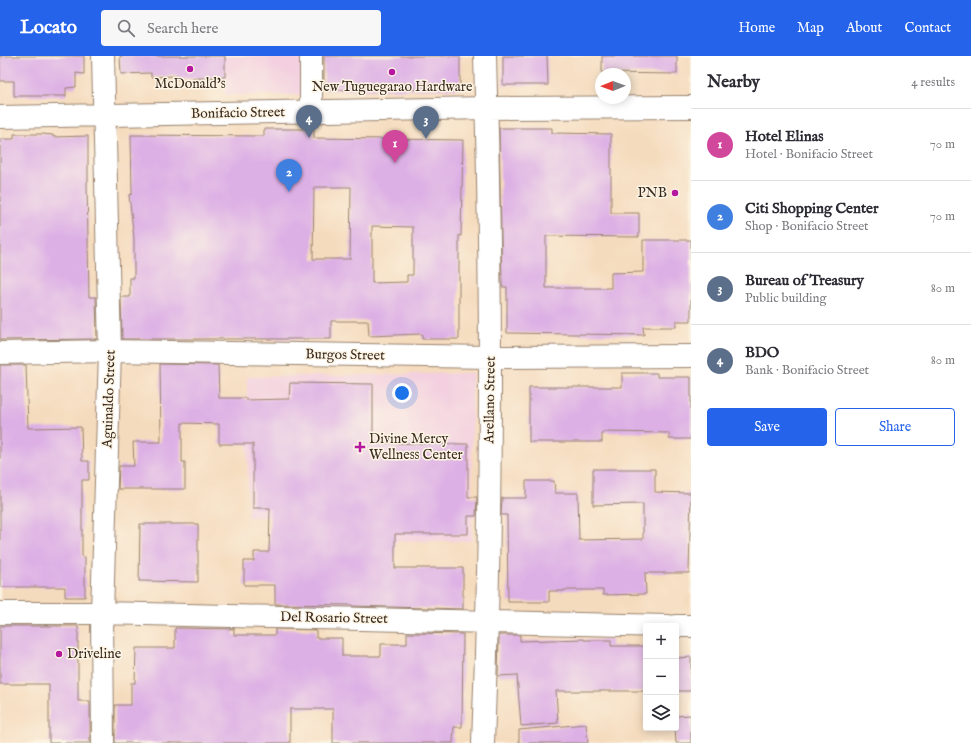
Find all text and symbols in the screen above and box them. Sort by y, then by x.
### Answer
search box [101,10,381,46]
text: Locato [20,16,77,40]
icon: search [115,17,137,39]
text: Search here [147,19,219,38]
text: Home [739,19,775,37]
text: Map [797,19,824,37]
text: About [846,19,882,37]
text: Contact [904,19,951,37]
marker: McDonald's [185,64,195,74]
marker: New Tuguegarao Hardware [387,67,397,77]
north arrow [595,68,631,104]
text: Nearby [707,72,760,93]
text: 4 results [911,74,955,91]
place label: McDonald's [154,75,226,93]
place label: New Tuguegarao Hardware [312,78,473,96]
street label: Bonifacio Street [191,103,285,123]
pin: 4 [296,105,322,138]
pin: 3 [413,106,439,139]
text: Hotel Elinas [745,127,823,146]
pin: 1 [382,130,408,163]
text: 1 [718,136,722,153]
text: 70 m [930,136,955,153]
text: Hotel · Bonifacio Street [745,146,873,163]
pin: 2 [276,159,302,192]
place label: PNB [638,184,667,202]
marker: PNB [670,188,680,198]
text: Citi Shopping Center [745,199,878,218]
text: 2 [717,208,723,225]
text: 70 m [930,208,955,225]
text: Shop · Bonifacio Street [745,218,869,235]
text: Bureau of Treasury [745,271,864,290]
text: 3 [718,280,722,297]
text: 80 m [931,280,955,297]
text: Public building [745,290,827,307]
text: BDO [745,343,779,362]
street label: Burgos Street [305,345,385,365]
street label: Aguinaldo Street [98,349,120,449]
text: 4 [717,352,723,369]
text: 80 m [931,352,955,369]
street label: Arellano Street [480,356,500,445]
text: Bank · Bonifacio Street [745,362,869,379]
your location [392,383,412,403]
button: Save [707,408,827,446]
button: Share [835,408,955,446]
place label: Divine Mercy Wellness Center [369,430,463,464]
marker: Divine Mercy Wellness Center [354,441,366,453]
street label: Del Rosario Street [280,608,388,628]
map controls [643,623,679,731]
button: + [643,623,679,659]
place label: Driveline [67,645,122,663]
marker: Driveline [54,649,64,659]
button: − [643,659,679,695]
button: layers [643,695,679,731]

